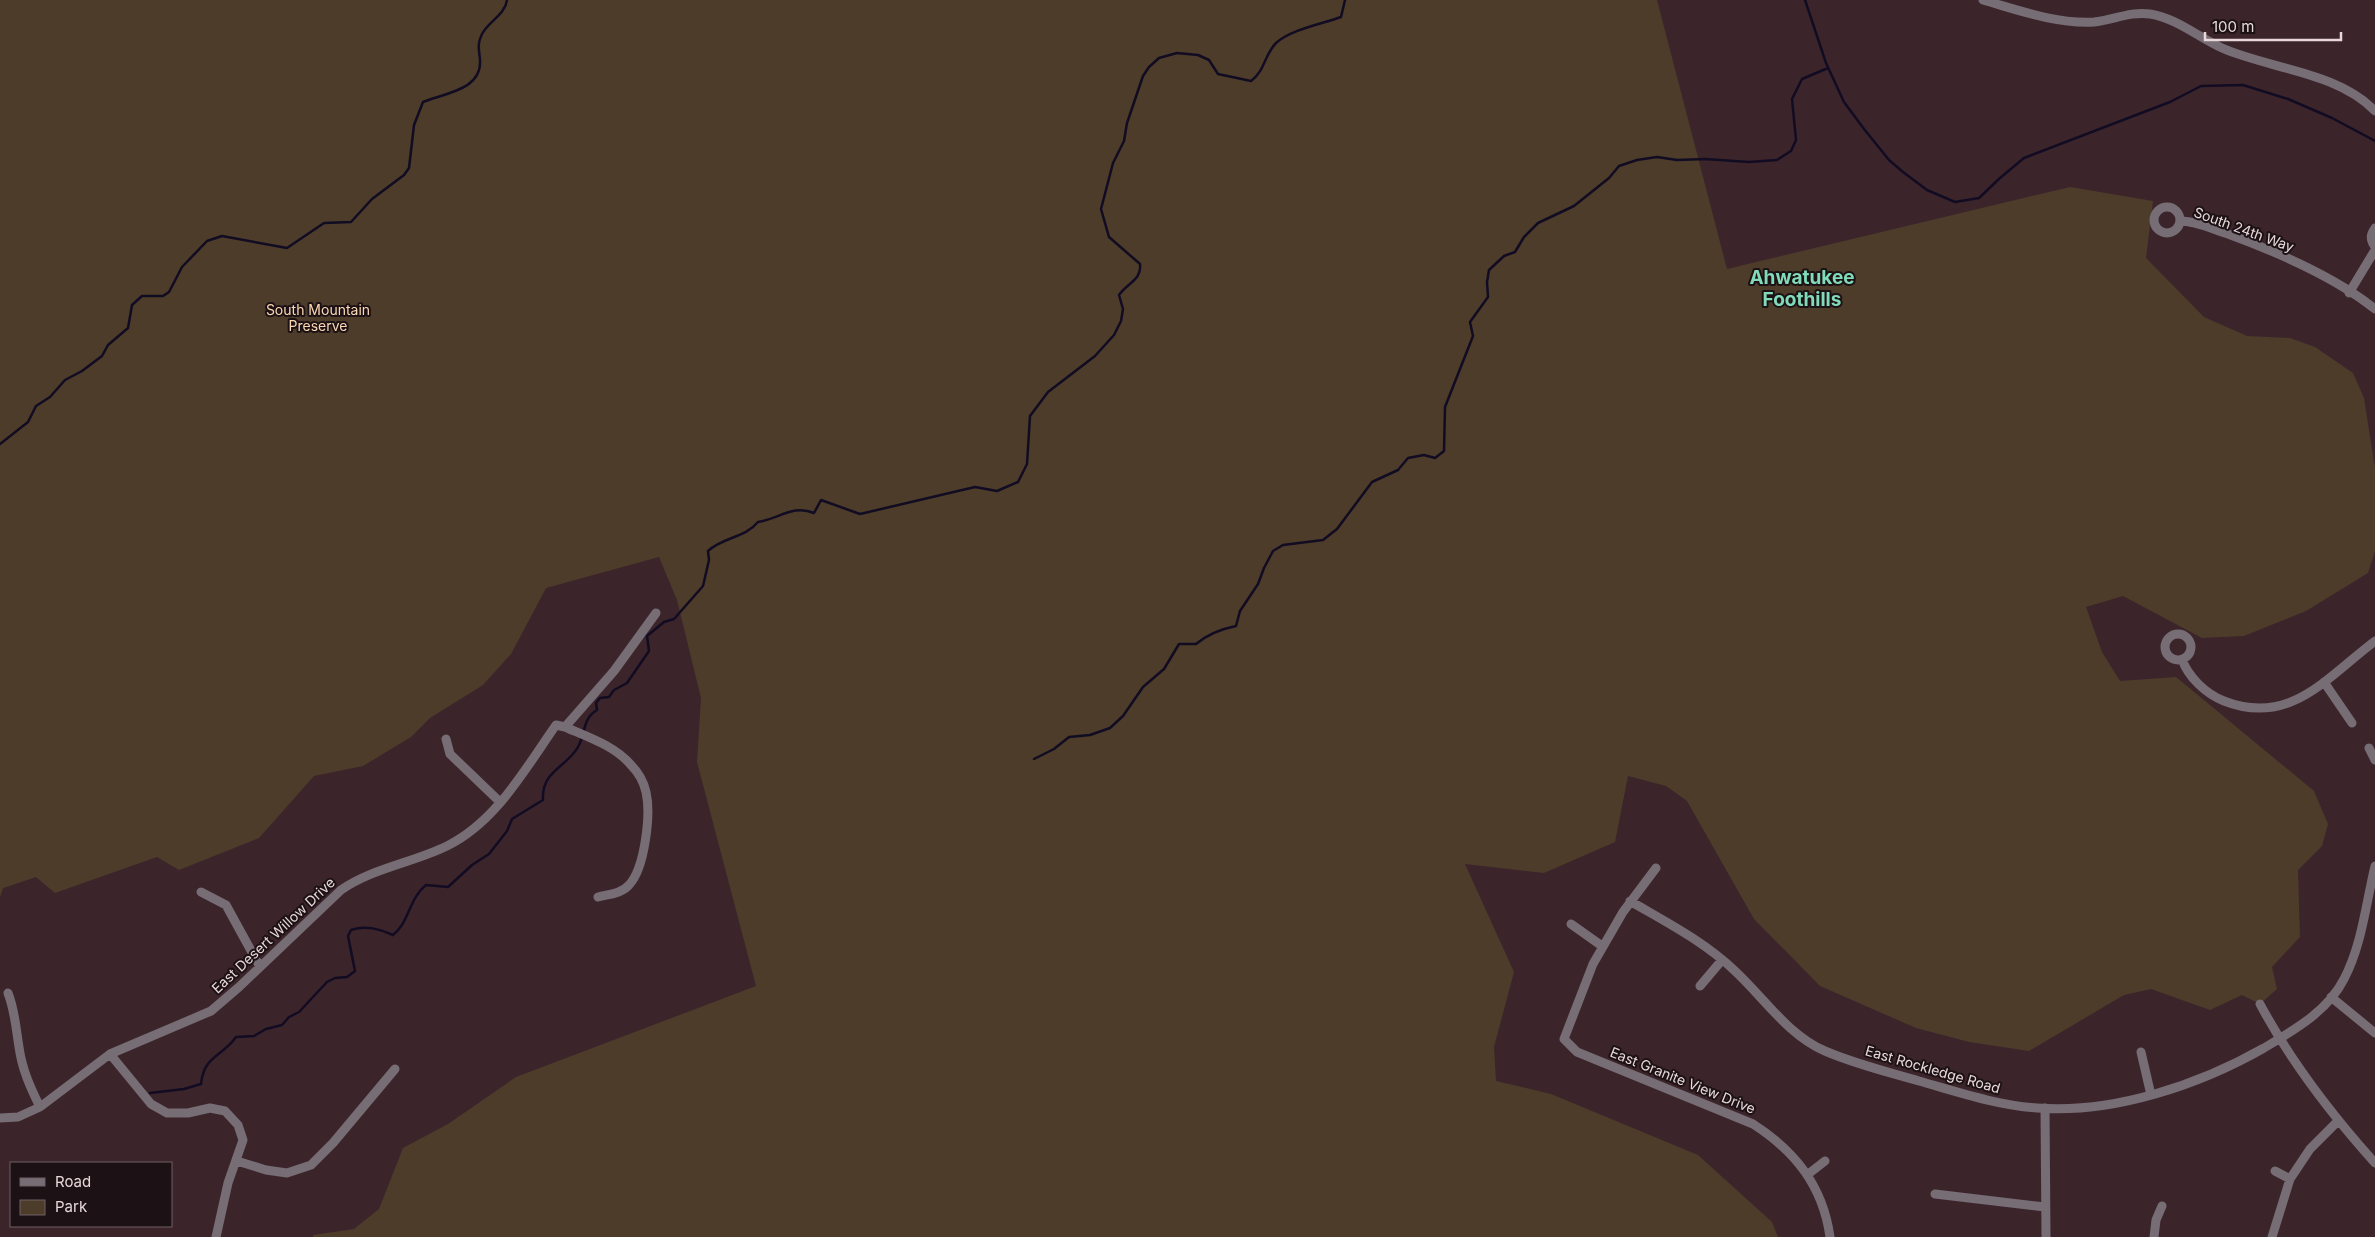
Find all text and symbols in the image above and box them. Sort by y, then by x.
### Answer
scale bar [2205,10,2341,42]
text: 100 m [2212,17,2254,36]
street label: South 24th Way [2192,203,2296,255]
district label: Ahwatukee Foothills [1749,266,1855,311]
park label: South Mountain Preserve [266,301,370,334]
street label: East Desert Willow Drive [208,873,338,997]
street label: East Rockledge Road [1864,1042,2002,1096]
street label: East Granite View Drive [1608,1043,1758,1117]
legend [10,1162,172,1227]
text: Road [55,1172,91,1191]
text: Park [55,1197,88,1216]

